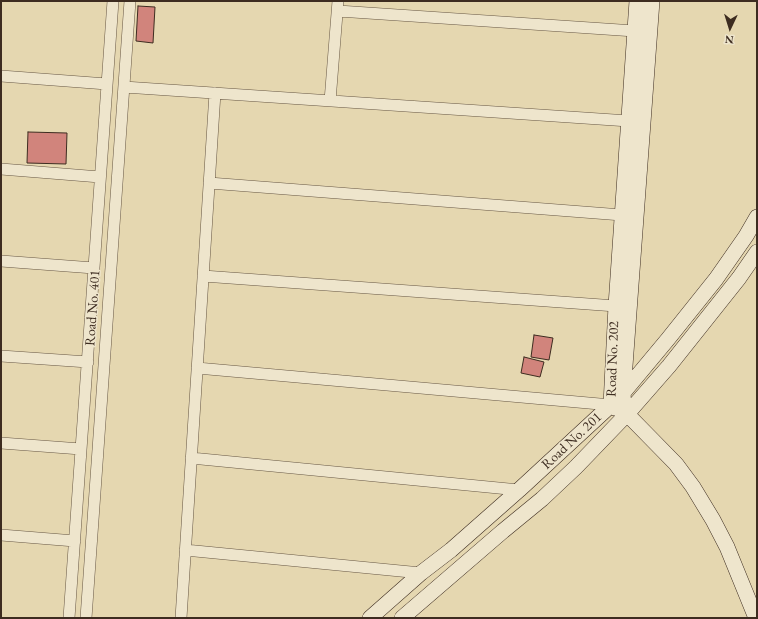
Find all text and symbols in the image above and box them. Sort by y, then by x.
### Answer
north arrow [710,8,750,48]
text: N [724,33,734,47]
street label: Road No. 401 [82,270,104,346]
street label: Road No. 202 [603,321,623,397]
street label: Road No. 201 [538,409,606,473]

